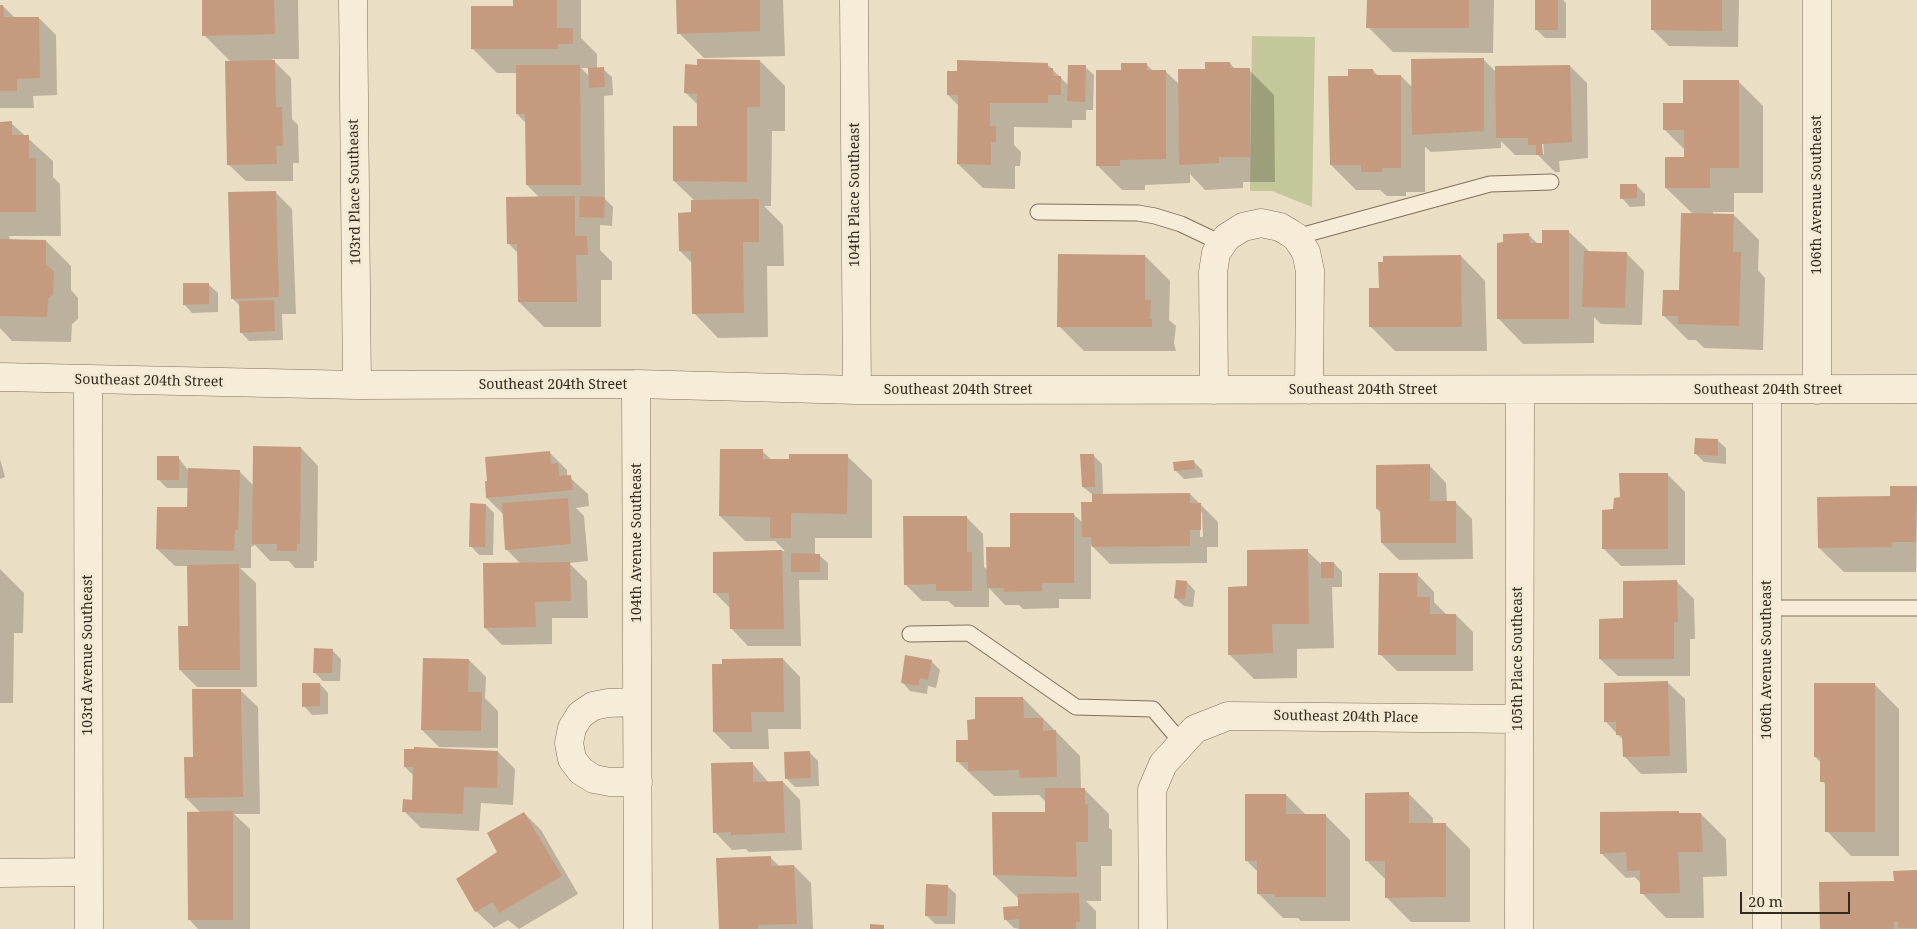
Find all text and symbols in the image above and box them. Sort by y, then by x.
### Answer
street label: 106th Avenue Southeast [1809,115,1825,275]
street label: 103rd Place Southeast [345,119,365,265]
street label: 104th Place Southeast [847,123,863,267]
street label: Southeast 204th Street [75,371,223,391]
street label: Southeast 204th Street [479,377,627,393]
street label: Southeast 204th Street [884,382,1032,398]
street label: Southeast 204th Street [1289,382,1437,398]
street label: Southeast 204th Street [1694,382,1842,398]
street label: 104th Avenue Southeast [629,463,645,623]
street label: 103rd Avenue Southeast [80,575,96,735]
street label: 106th Avenue Southeast [1759,580,1775,740]
street label: 105th Place Southeast [1510,587,1526,731]
street label: Southeast 204th Place [1274,707,1418,727]
scale bar [1742,882,1852,914]
text: 20 m [1748,891,1783,911]

